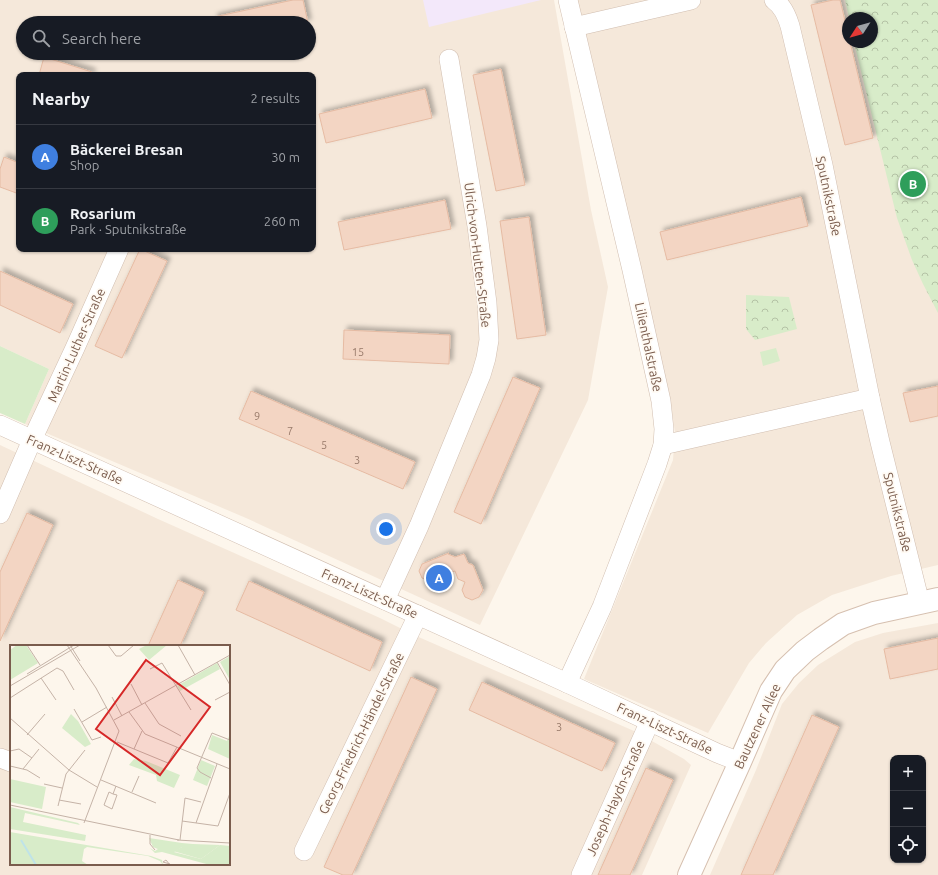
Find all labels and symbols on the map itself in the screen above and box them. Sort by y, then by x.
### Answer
north arrow [842,12,878,48]
street label: Sputnikstraße [814,155,844,237]
pin: B [900,169,926,199]
street label: Ulrich-von-Hutten-Straße [462,182,494,328]
street label: Martin-Luther-Straße [45,286,107,404]
street label: Lilienthalstraße [633,301,665,393]
house number: 15 [352,346,364,358]
house number: 9 [254,410,260,422]
house number: 7 [287,425,293,437]
street label: Franz-Liszt-Straße [25,431,125,487]
house number: 5 [321,439,327,451]
house number: 3 [354,454,360,466]
street label: Sputnikstraße [881,471,915,553]
your location [376,519,396,539]
pin: A [426,563,452,593]
street label: Franz-Liszt-Straße [320,565,420,621]
inset map [10,645,230,865]
street label: Georg-Friedrich-Händel-Straße [316,650,406,816]
street label: Bautzener Allee [731,681,783,771]
street label: Franz-Liszt-Straße [615,700,715,756]
house number: 3 [556,721,562,733]
street label: Joseph-Haydn-Straße [583,738,647,858]

